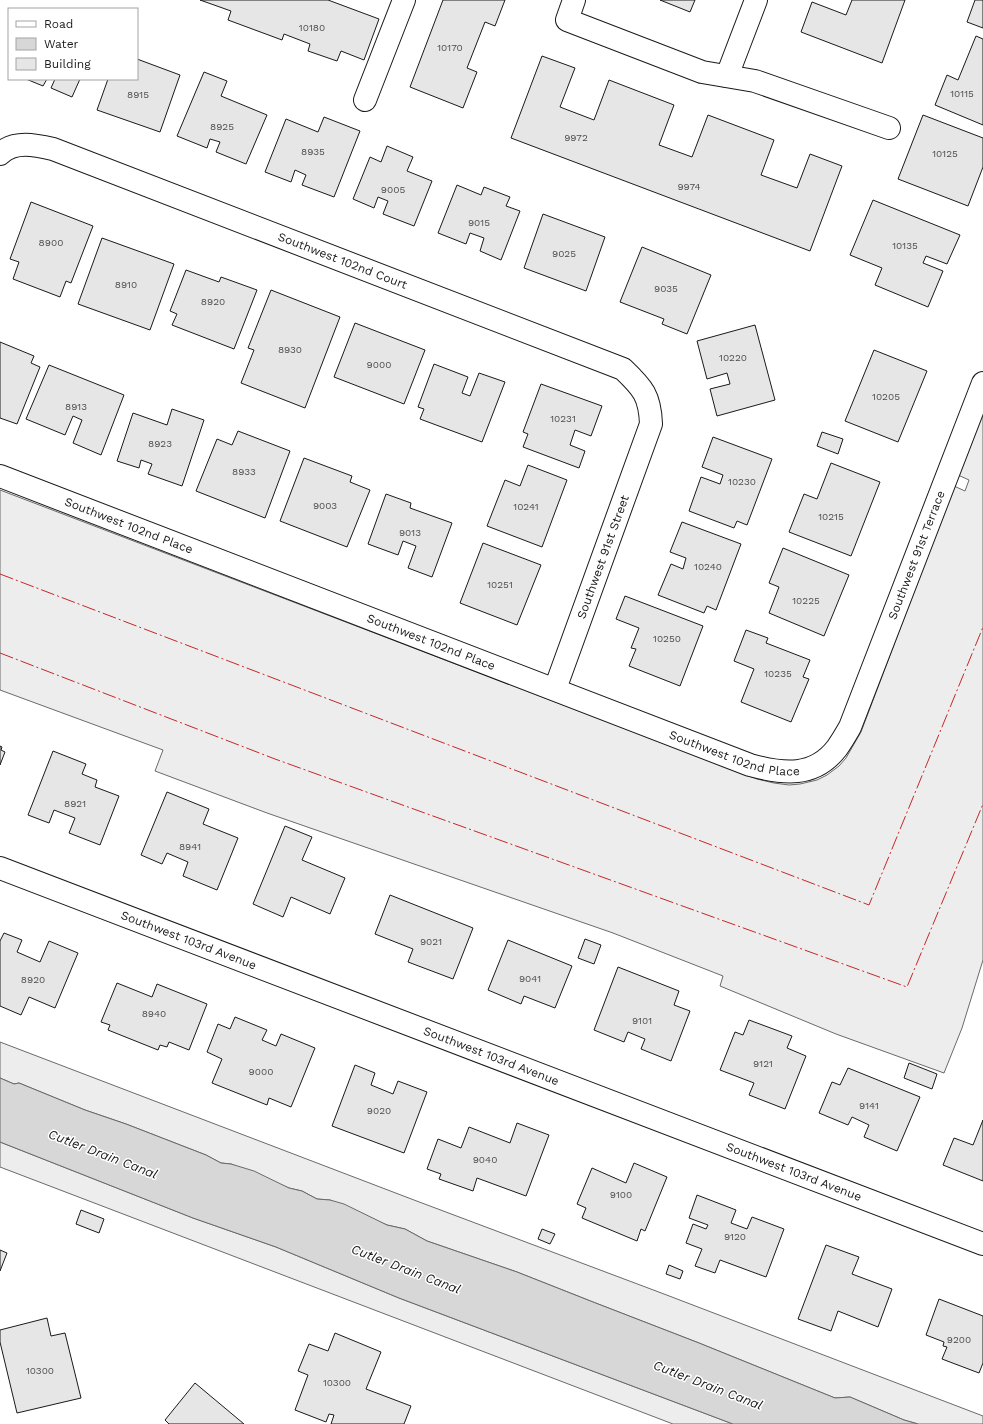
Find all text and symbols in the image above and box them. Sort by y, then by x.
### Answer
legend [8,8,138,80]
text: Road [44,17,73,31]
house number: 10180 [299,22,325,33]
text: Water [44,37,79,51]
house number: 10170 [437,42,463,53]
text: Building [44,57,91,71]
house number: 10115 [950,88,974,99]
house number: 8915 [127,89,149,100]
house number: 8925 [210,121,234,132]
house number: 9972 [564,132,588,143]
house number: 8935 [301,146,325,157]
house number: 10125 [932,148,958,159]
house number: 9974 [677,181,701,192]
house number: 9005 [381,184,405,195]
house number: 9015 [468,217,490,228]
street label: Southwest 102nd Court [276,229,409,292]
house number: 8900 [39,237,63,248]
house number: 10135 [892,240,918,251]
house number: 9025 [552,248,576,259]
house number: 8910 [115,279,137,290]
house number: 9035 [654,283,678,294]
house number: 8920 [201,296,225,307]
house number: 8930 [278,344,302,355]
house number: 10220 [719,352,747,363]
house number: 9000 [367,359,391,370]
house number: 10205 [872,391,900,402]
house number: 8913 [65,401,87,412]
house number: 10231 [550,413,576,424]
house number: 8923 [148,438,172,449]
house number: 8933 [232,466,256,477]
house number: 10230 [728,476,756,487]
street label: Southwest 91st Terrace [885,489,948,622]
street label: Southwest 91st Street [574,493,632,621]
street label: Southwest 102nd Place [63,495,195,557]
house number: 9003 [313,500,337,511]
house number: 10241 [513,501,539,512]
house number: 10215 [818,511,844,522]
house number: 9013 [399,527,421,538]
house number: 10240 [694,561,722,572]
house number: 10251 [487,579,513,590]
house number: 10225 [792,595,820,606]
street label: Southwest 102nd Place [365,611,497,673]
house number: 10250 [653,633,681,644]
house number: 10235 [764,668,792,679]
street label: Southwest 102nd Place [667,728,801,779]
house number: 8921 [64,798,86,809]
house number: 8941 [179,841,201,852]
street label: Southwest 103rd Avenue [119,908,258,972]
house number: 9021 [420,936,442,947]
house number: 9041 [519,973,541,984]
house number: 8920 [21,974,45,985]
house number: 8940 [142,1008,166,1019]
house number: 9101 [632,1015,652,1026]
street label: Southwest 103rd Avenue [422,1024,561,1088]
house number: 9121 [753,1058,773,1069]
house number: 9000 [249,1066,273,1077]
house number: 9141 [859,1100,879,1111]
house number: 9020 [367,1105,391,1116]
water label: Cutler Drain Canal [46,1126,160,1182]
street label: Southwest 103rd Avenue [724,1139,864,1204]
house number: 9040 [473,1154,497,1165]
house number: 9100 [610,1189,632,1200]
house number: 9120 [724,1231,746,1242]
water label: Cutler Drain Canal [349,1241,463,1297]
house number: 9200 [947,1334,971,1345]
water label: Cutler Drain Canal [651,1357,765,1413]
house number: 10300 [26,1365,54,1376]
house number: 10300 [323,1377,351,1388]

